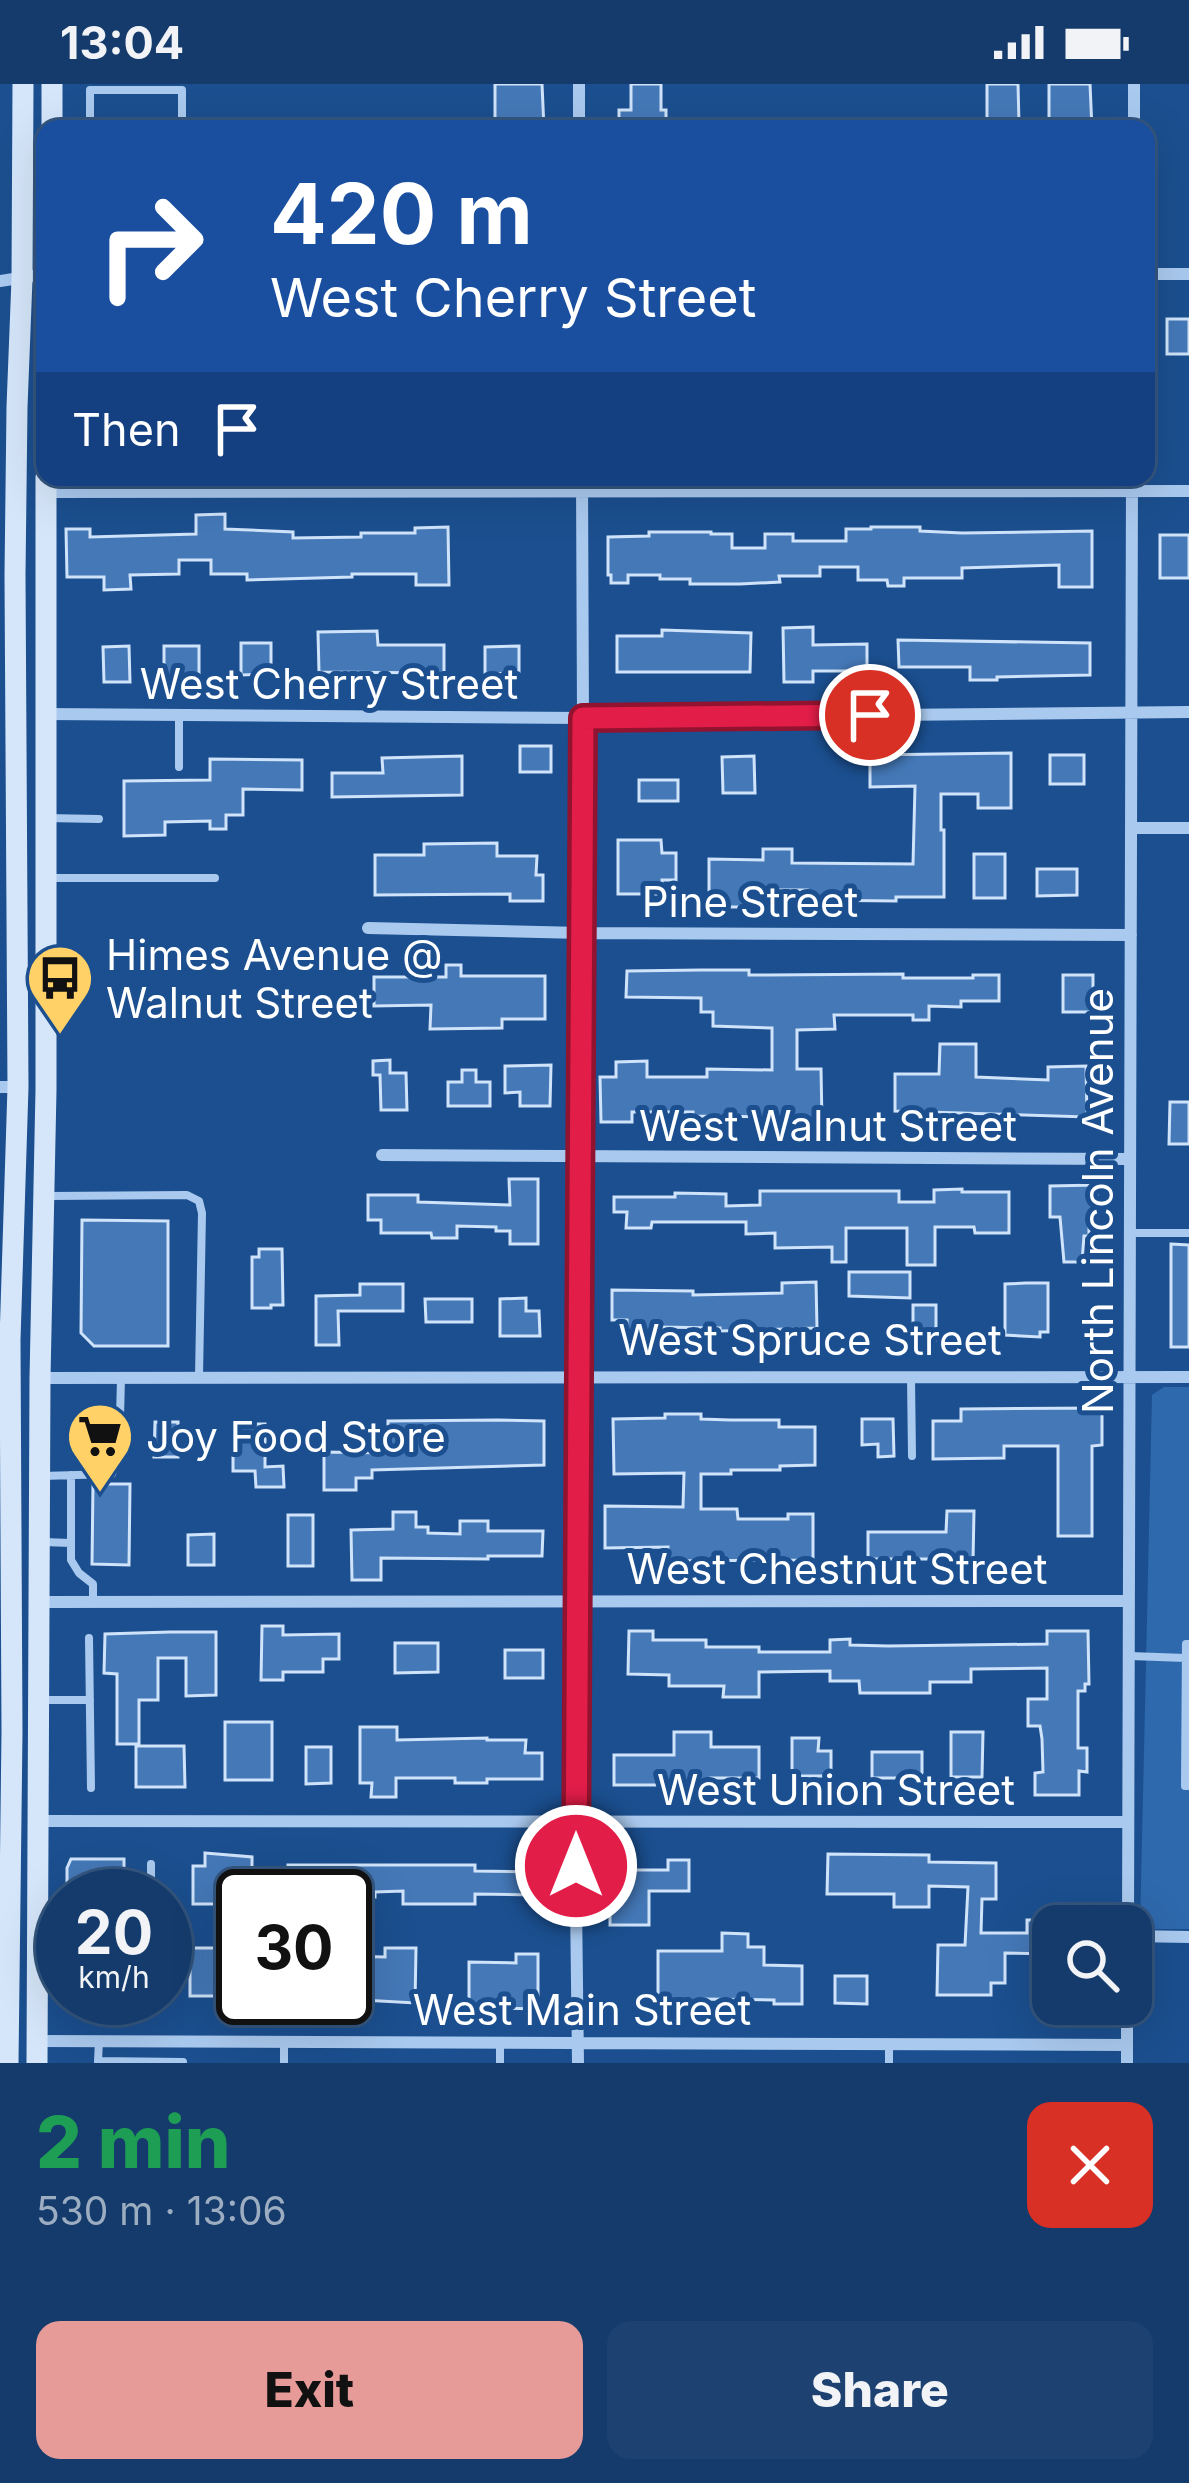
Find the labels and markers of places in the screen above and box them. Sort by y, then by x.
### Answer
pin [819,664,921,766]
place label: Himes Avenue @ Walnut Street [106,929,443,1028]
bus stop icon: Himes Avenue @ Walnut Street [25,943,95,1037]
supermarket icon: Joy Food Store [65,1401,135,1495]
place label: Joy Food Store [146,1411,446,1462]

